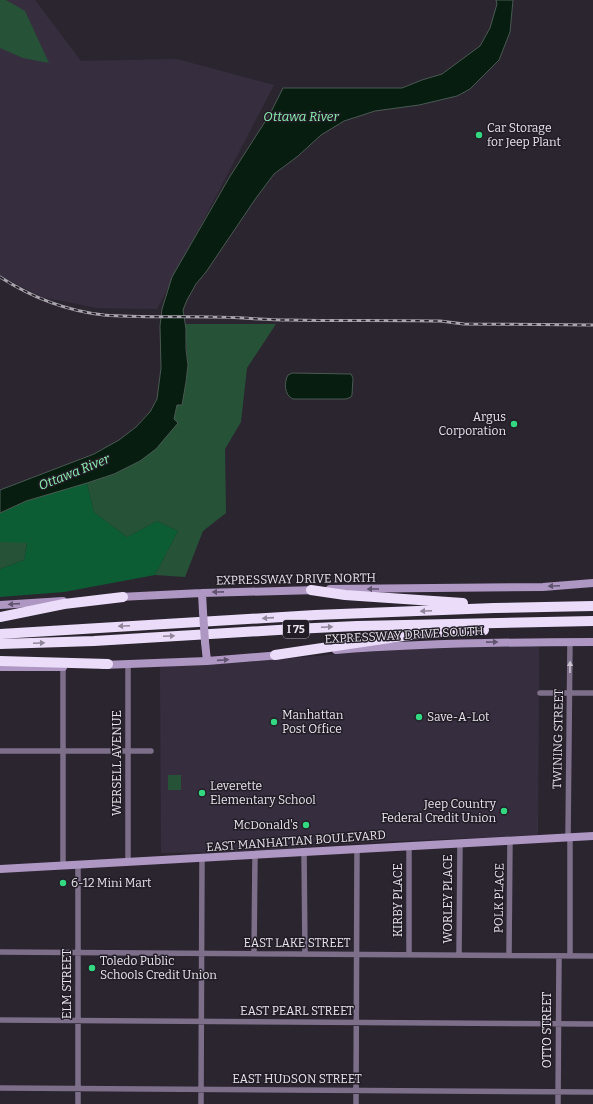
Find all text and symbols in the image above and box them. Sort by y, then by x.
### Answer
water label: Ottawa River [263,109,339,124]
place label: Car Storage for Jeep Plant [487,121,562,149]
marker: Car Storage for Jeep Plant [474,130,484,140]
place label: Argus Corporation [439,410,506,438]
marker: Argus Corporation [509,419,519,429]
water label: Ottawa River [36,451,112,493]
street label: EXPRESSWAY DRIVE NORTH [216,571,376,587]
one-way arrow [548,583,560,590]
one-way arrow [366,586,379,592]
one-way arrow [211,589,224,595]
one-way arrow [8,600,20,607]
one-way arrow [420,607,432,614]
one-way arrow [262,614,274,621]
road number: I 75 [283,620,309,638]
one-way arrow [118,623,130,630]
one-way arrow [321,624,333,631]
street label: EXPRESSWAY DRIVE SOUTH [324,624,484,646]
one-way arrow [163,633,176,639]
one-way arrow [33,639,45,646]
one-way arrow [486,639,498,646]
one-way arrow [217,656,229,663]
one-way arrow [567,660,573,673]
street label: TWINING STREET [550,689,566,789]
place label: Manhattan Post Office [282,708,344,736]
street label: WERSELL AVENUE [110,710,124,816]
place label: Save-A-Lot [427,710,490,724]
marker: Save-A-Lot [414,712,424,722]
marker: Manhattan Post Office [269,717,279,727]
place label: Leverette Elementary School [210,779,316,807]
marker: Leverette Elementary School [197,788,207,798]
place label: Jeep Country Federal Credit Union [381,797,497,825]
marker: Jeep Country Federal Credit Union [499,806,509,816]
place label: McDonald's [234,818,298,832]
marker: McDonald's [301,820,311,830]
street label: EAST MANHATTAN BOULEVARD [206,828,386,854]
street label: WORLEY PLACE [441,854,455,944]
street label: KIRBY PLACE [391,863,405,937]
street label: POLK PLACE [491,863,507,933]
place label: 6-12 Mini Mart [71,876,152,890]
marker: 6-12 Mini Mart [58,878,68,888]
street label: EAST LAKE STREET [243,936,351,950]
street label: ELM STREET [60,949,74,1019]
place label: Toledo Public Schools Credit Union [100,954,217,982]
marker: Toledo Public Schools Credit Union [87,963,97,973]
street label: OTTO STREET [540,992,554,1068]
street label: EAST PEARL STREET [240,1004,354,1018]
street label: EAST HUDSON STREET [232,1072,362,1086]

